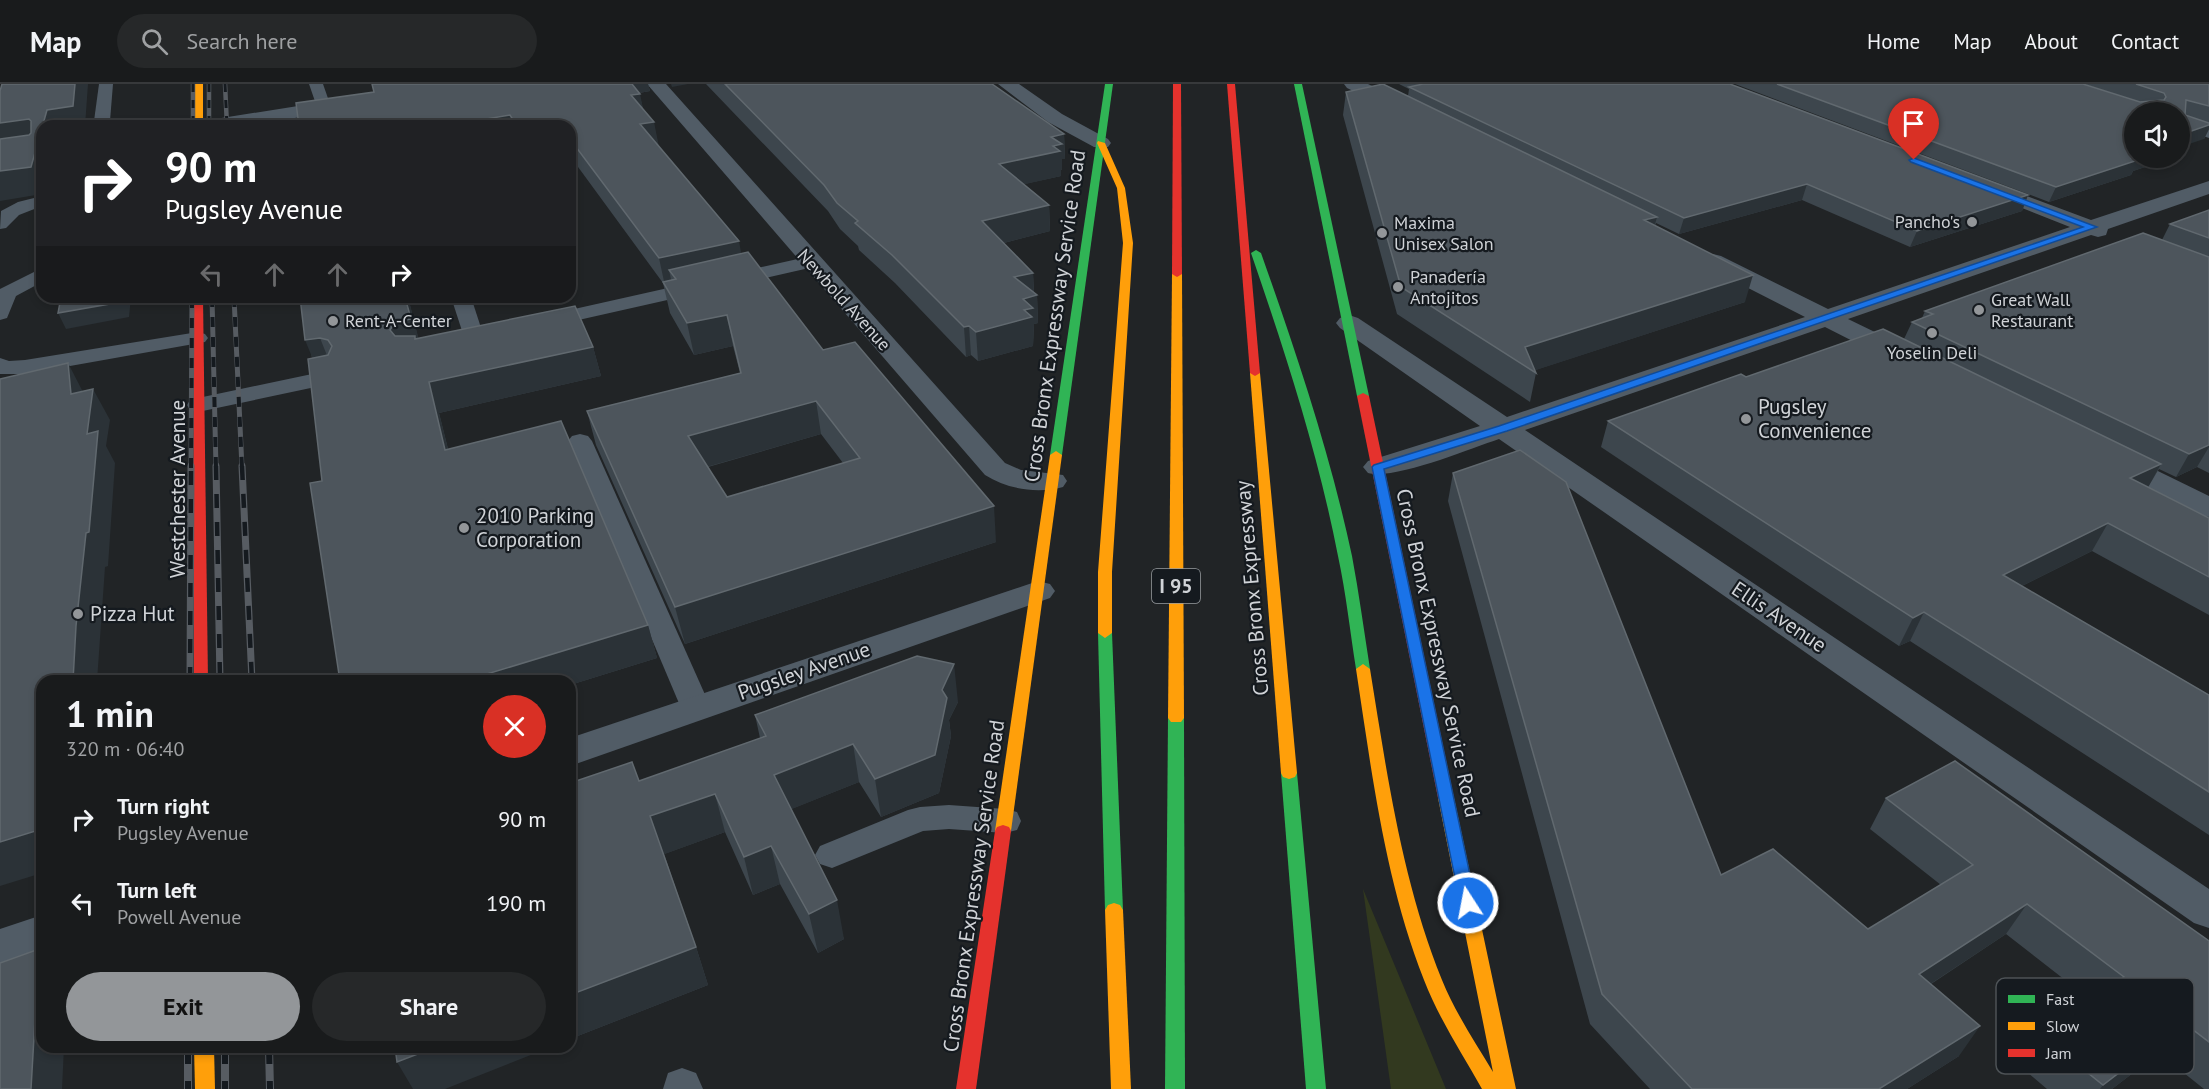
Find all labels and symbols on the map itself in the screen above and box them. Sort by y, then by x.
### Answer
pin [1888,98,1939,160]
street label: Cross Bronx Expressway Service Road [1018,148,1091,484]
place label: Pancho's [1895,210,1960,233]
place label: Maxima Unisex Salon [1394,211,1494,255]
marker: Pancho's [1965,215,1979,229]
marker: Maxima Unisex Salon [1375,226,1389,240]
street label: Newbold Avenue [793,244,896,355]
place label: Panadería Antojitos [1410,265,1486,309]
marker: Panadería Antojitos [1391,280,1405,294]
place label: Great Wall Restaurant [1991,288,2073,332]
marker: Great Wall Restaurant [1972,303,1986,317]
place label: Rent-A-Center [345,309,452,332]
marker: Rent-A-Center [326,314,340,328]
marker: Yoselin Deli [1925,326,1939,340]
place label: Yoselin Deli [1887,341,1977,364]
place label: Pugsley Convenience [1758,393,1871,444]
street label: Westchester Avenue [164,400,191,578]
marker: Pugsley Convenience [1739,412,1753,426]
street label: Cross Bronx Expressway [1229,479,1274,697]
street label: Cross Bronx Expressway Service Road [1390,486,1487,820]
place label: 2010 Parking Corporation [476,502,594,553]
marker: 2010 Parking Corporation [457,521,471,535]
road number: I 95 [1152,569,1200,603]
street label: Ellis Avenue [1727,575,1832,658]
place label: Pizza Hut [90,600,175,627]
marker: Pizza Hut [71,607,85,621]
street label: Pugsley Avenue [734,635,874,706]
street label: Cross Bronx Expressway Service Road [937,718,1010,1054]
position arrow [1436,871,1500,935]
legend [1996,978,2194,1074]
text: Fast [2046,989,2075,1009]
text: Slow [2046,1016,2080,1036]
text: Jam [2045,1043,2072,1063]

